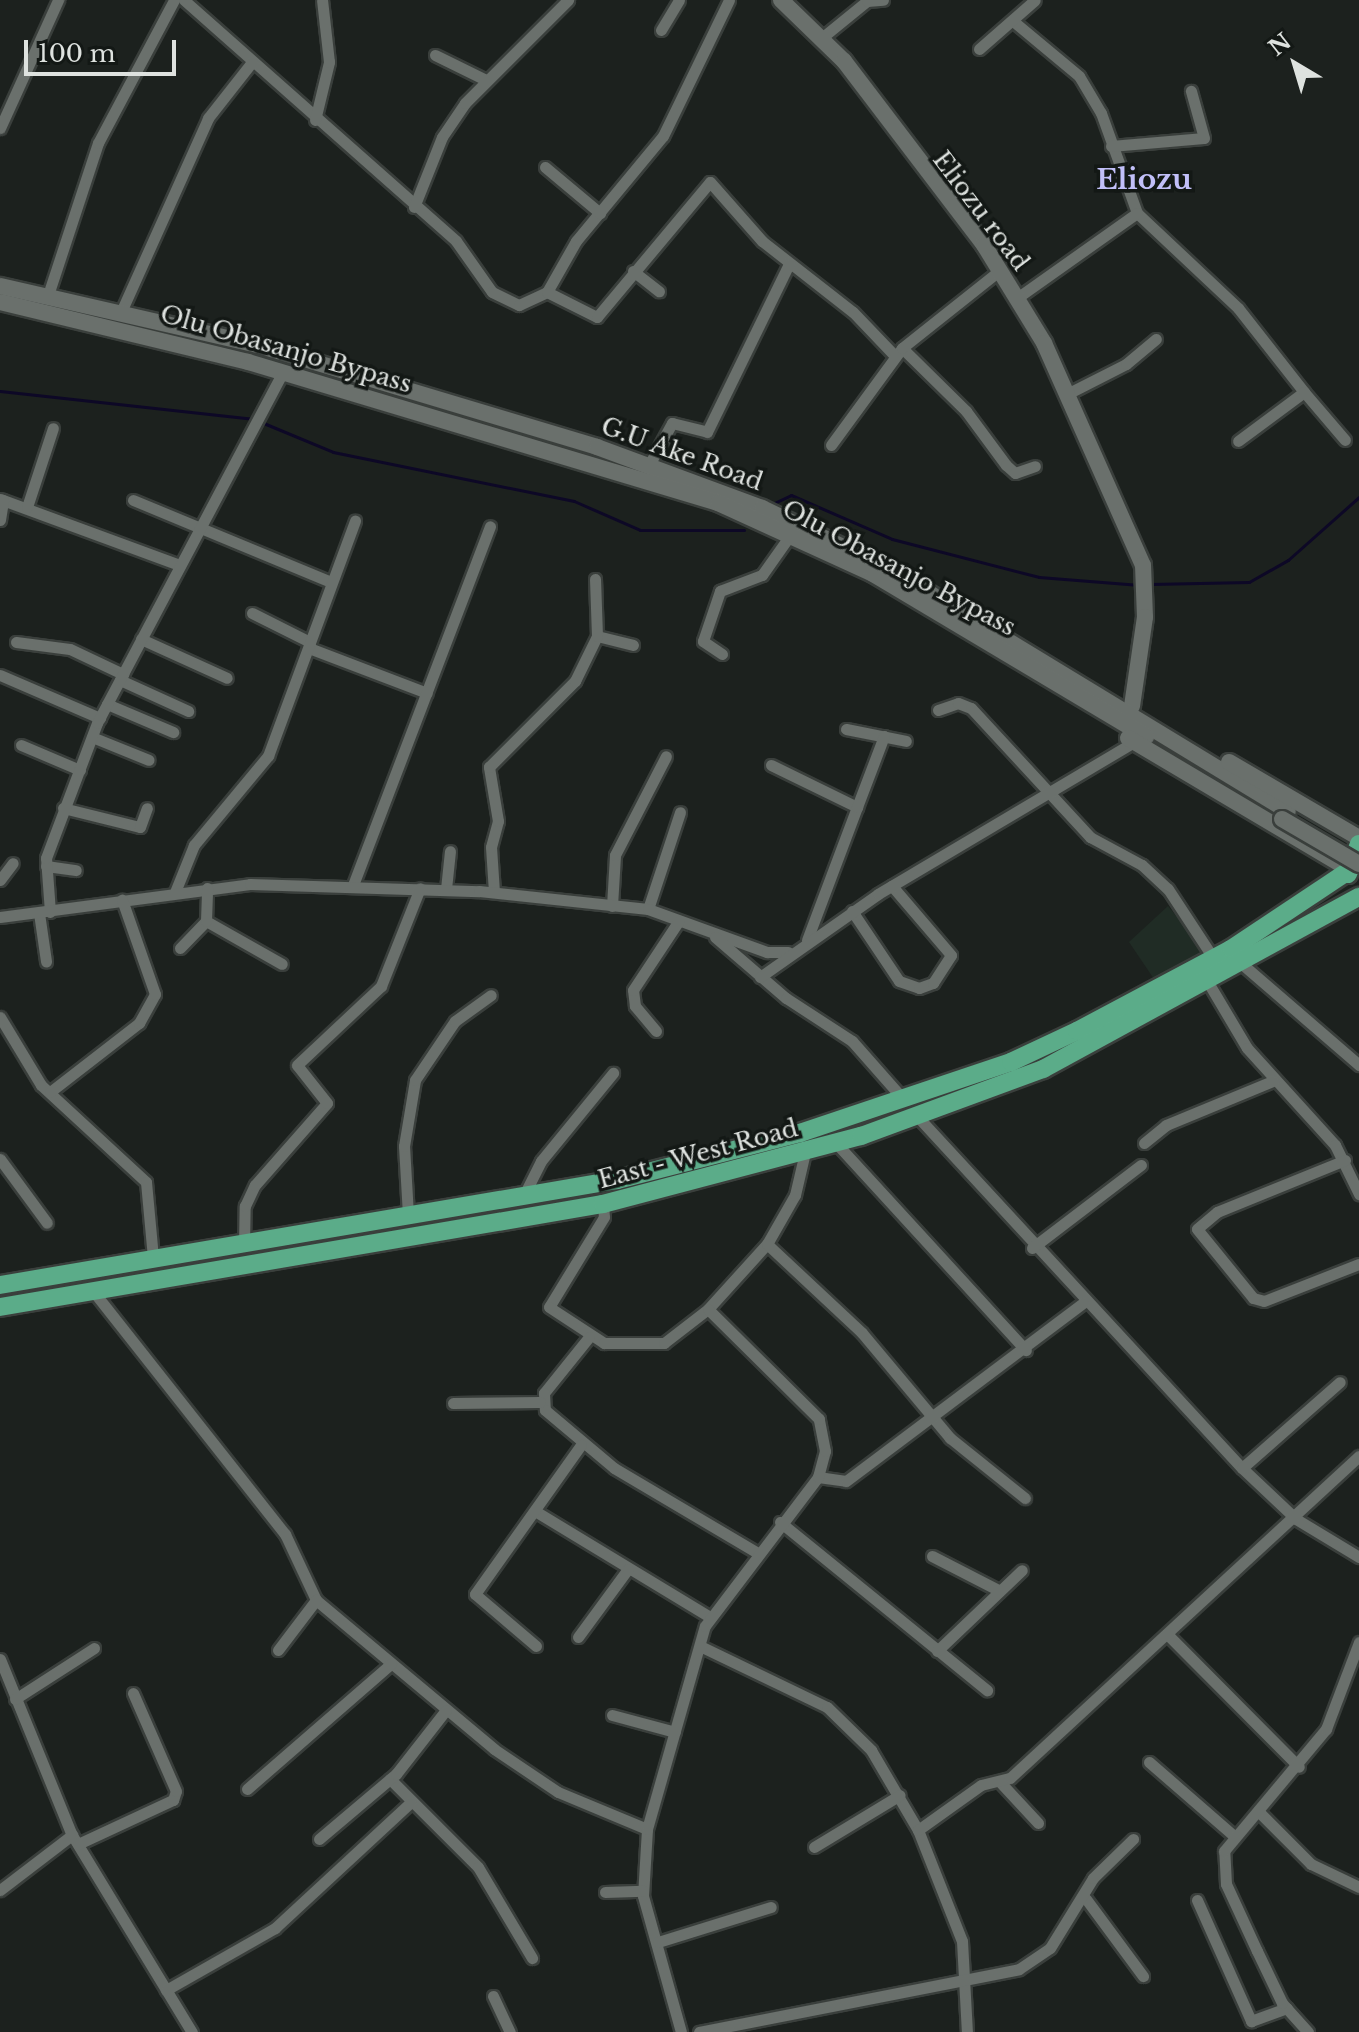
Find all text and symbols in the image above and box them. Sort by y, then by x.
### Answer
scale bar [28,24,180,74]
north arrow [1255,24,1335,104]
text: N [1263,28,1296,62]
text: 100 m [38,39,116,68]
street label: Eliozu road [927,146,1035,276]
district label: Eliozu [1096,163,1192,197]
street label: Olu Obasanjo Bypass [157,299,415,399]
street label: G.U Ake Road [597,411,767,497]
street label: Olu Obasanjo Bypass [777,494,1021,642]
street label: East - West Road [595,1113,801,1195]

